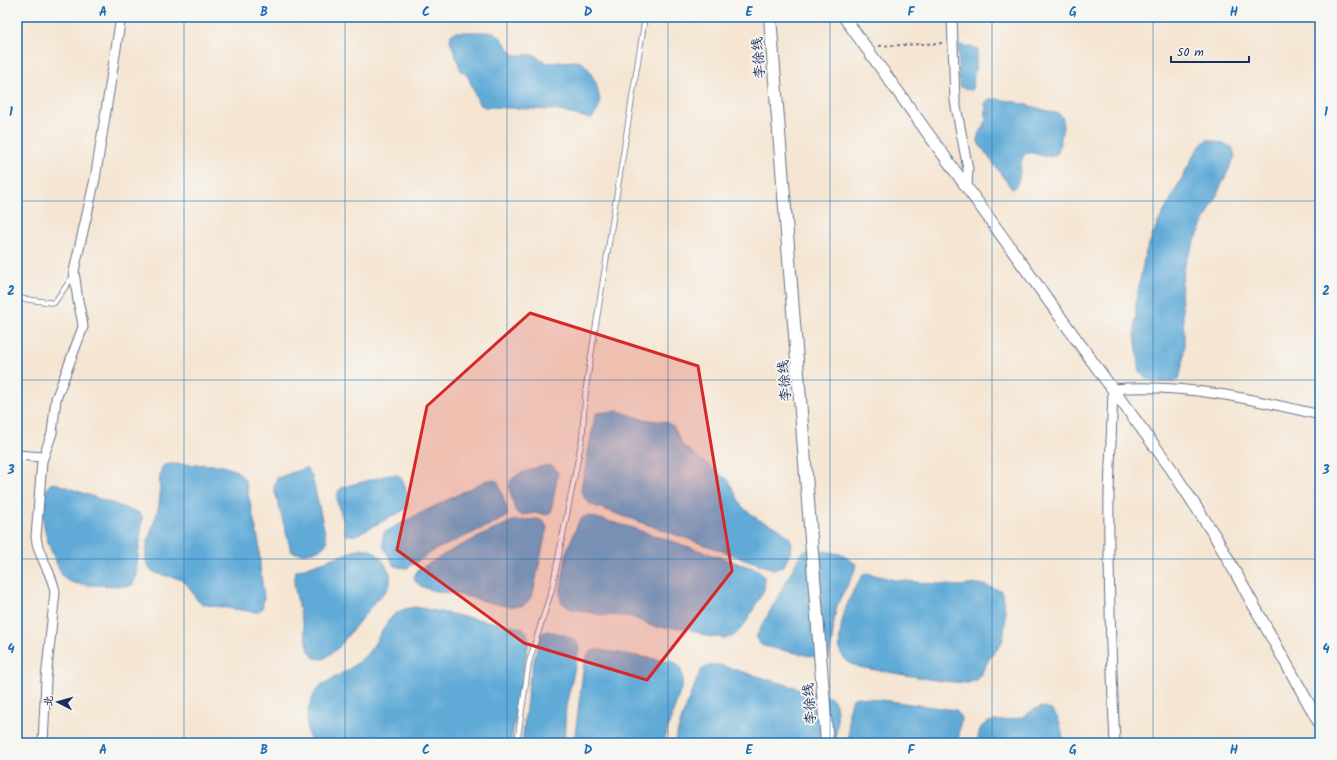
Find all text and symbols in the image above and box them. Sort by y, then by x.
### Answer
text: A [99,2,107,23]
text: B [260,2,268,23]
text: C [422,2,430,23]
text: D [584,2,593,23]
text: E [745,2,753,23]
text: F [907,2,915,23]
text: G [1069,2,1077,23]
text: H [1230,2,1239,23]
street label: 李徐线 [747,36,771,80]
scale bar [1171,38,1249,64]
text: 50 m [1177,43,1204,62]
text: 1 [9,102,13,123]
text: 1 [1324,102,1328,123]
text: 2 [7,281,15,302]
text: 2 [1322,281,1330,302]
street label: 李徐线 [773,359,797,403]
text: 3 [6,460,15,481]
text: 3 [1321,460,1330,481]
text: 4 [7,639,15,660]
text: 4 [1322,639,1330,660]
north arrow [38,682,78,722]
street label: 李徐线 [798,682,822,726]
text: 北 [40,695,59,707]
text: A [99,740,107,760]
text: B [260,740,268,760]
text: C [422,740,430,760]
text: D [584,740,593,760]
text: E [745,740,753,760]
text: F [907,740,915,760]
text: G [1069,740,1077,760]
text: H [1230,740,1239,760]

